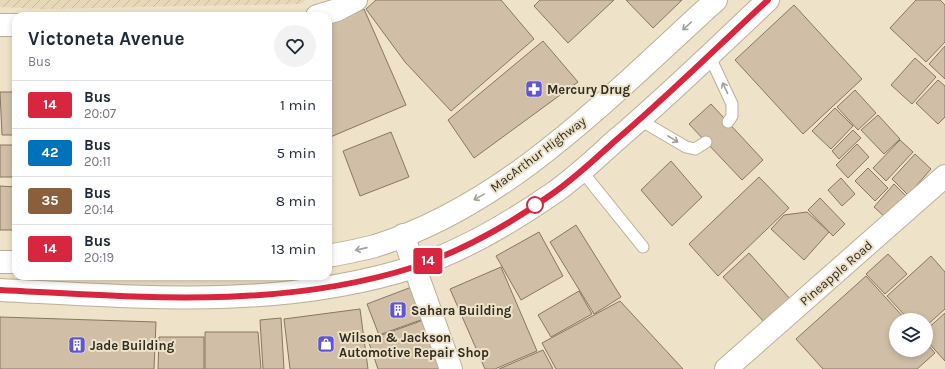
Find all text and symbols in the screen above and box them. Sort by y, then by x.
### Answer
one-way arrow [683,21,693,30]
button: heart [274,25,316,67]
text: Victoneta Avenue [28,28,185,50]
text: Bus [28,54,51,69]
pharmacy icon: Mercury Drug [524,79,544,99]
place label: Mercury Drug [547,82,631,97]
one-way arrow [721,83,728,95]
text: Bus [84,88,111,106]
text: 14 [43,96,57,113]
text: 1 min [280,96,316,114]
text: 20:07 [84,106,116,121]
street label: MacArthur Highway [487,113,589,195]
text: Bus [84,136,111,154]
one-way arrow [667,136,679,144]
text: 42 [42,144,58,161]
text: 5 min [276,144,316,162]
text: 20:11 [84,154,111,169]
text: Bus [84,184,111,202]
text: 35 [42,192,58,209]
text: 8 min [276,192,316,210]
one-way arrow [473,194,485,202]
unlabelled marker [526,196,544,214]
text: 20:14 [84,202,114,217]
text: Bus [84,232,111,250]
street label: Pineapple Road [797,237,875,309]
text: 14 [43,240,57,257]
text: 13 min [271,240,316,258]
one-way arrow [354,246,367,254]
line badge: 14 [410,248,446,274]
text: 20:19 [84,250,114,265]
text: 14 [421,252,435,269]
building icon: Sahara Building [388,300,408,320]
place label: Sahara Building [411,303,512,318]
map controls [889,313,933,357]
button: layers [889,313,933,357]
place label: Wilson & Jackson Automotive Repair Shop [339,330,489,360]
shop icon: Wilson & Jackson Automotive Repair Shop [316,334,336,354]
building icon: Jade Building [67,335,87,355]
place label: Jade Building [90,338,175,353]

